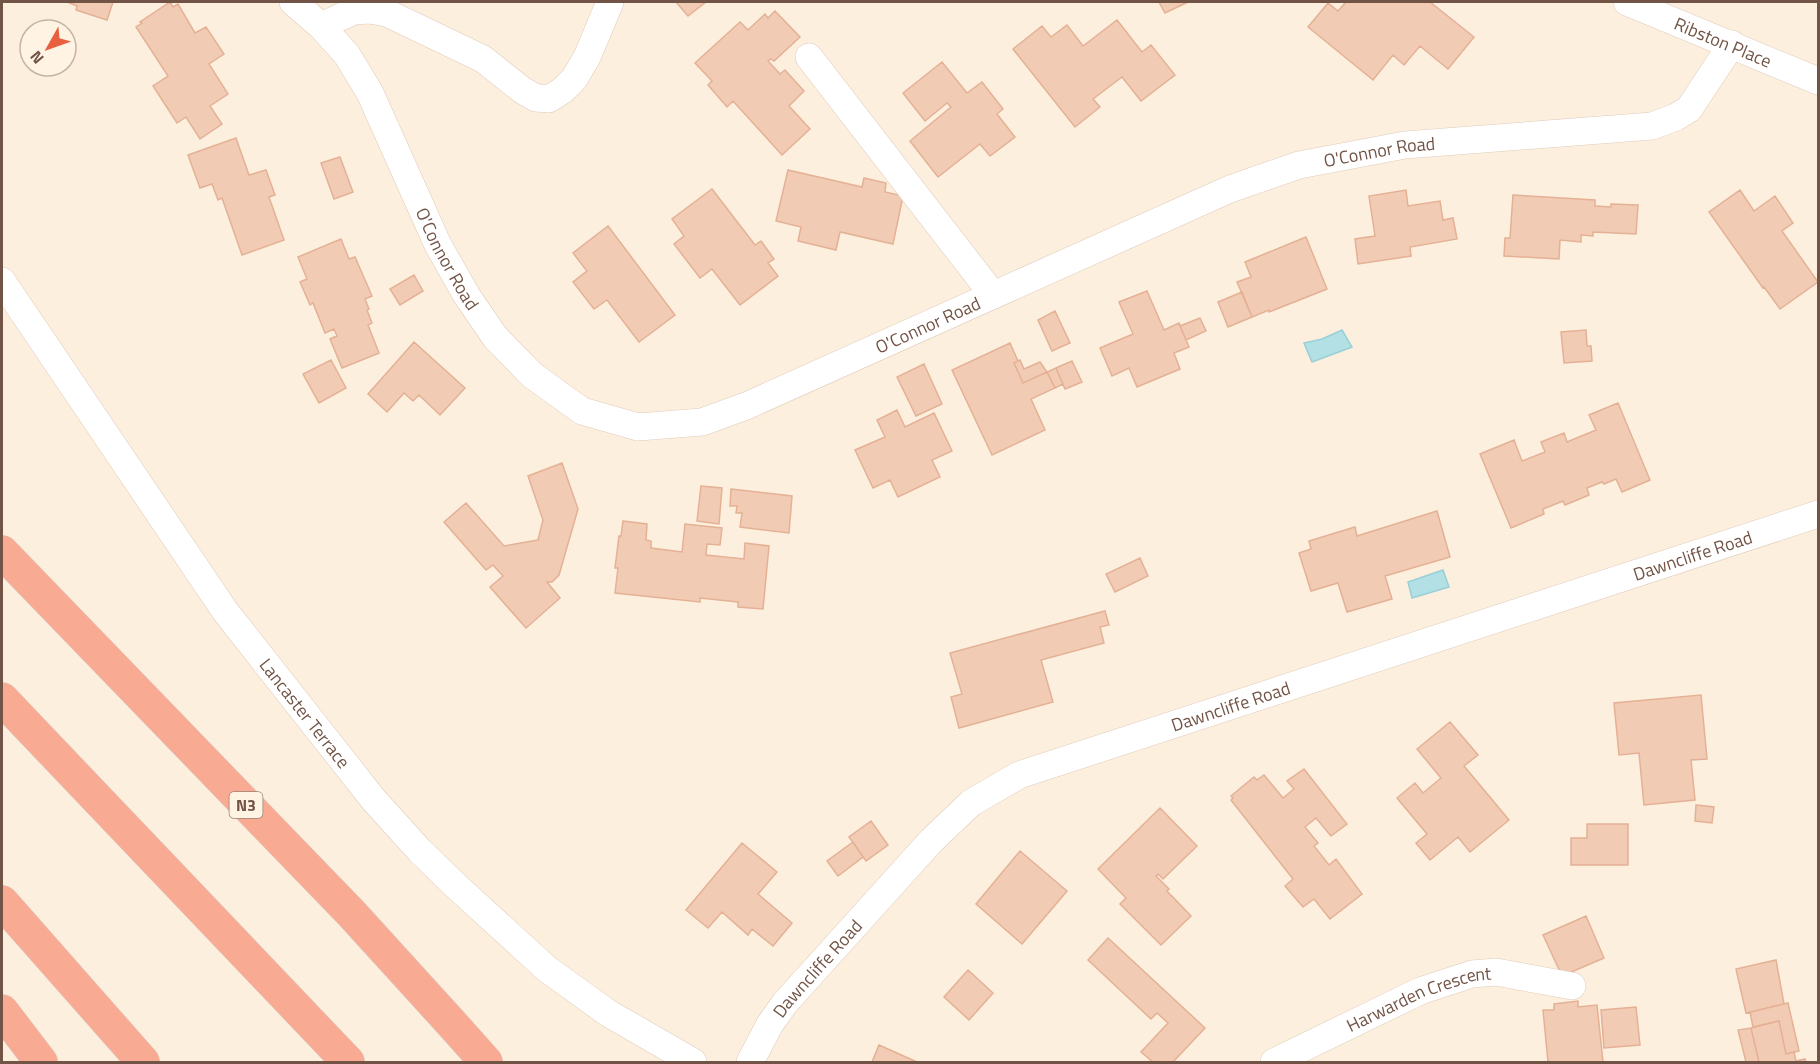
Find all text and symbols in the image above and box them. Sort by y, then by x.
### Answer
street label: Ribston Place [1670,10,1776,74]
north arrow [18,18,78,78]
text: N [24,46,49,70]
street label: O'Connor Road [1321,129,1436,174]
street label: O'Connor Road [409,203,486,315]
street label: O'Connor Road [871,289,985,360]
street label: Dawncliffe Road [1629,523,1755,587]
street label: Lancaster Terrace [253,652,357,774]
street label: Dawncliffe Road [1167,674,1293,738]
road number: N3 [230,792,262,818]
street label: Dawncliffe Road [765,913,868,1023]
street label: Harwarden Crescent [1342,959,1493,1038]

